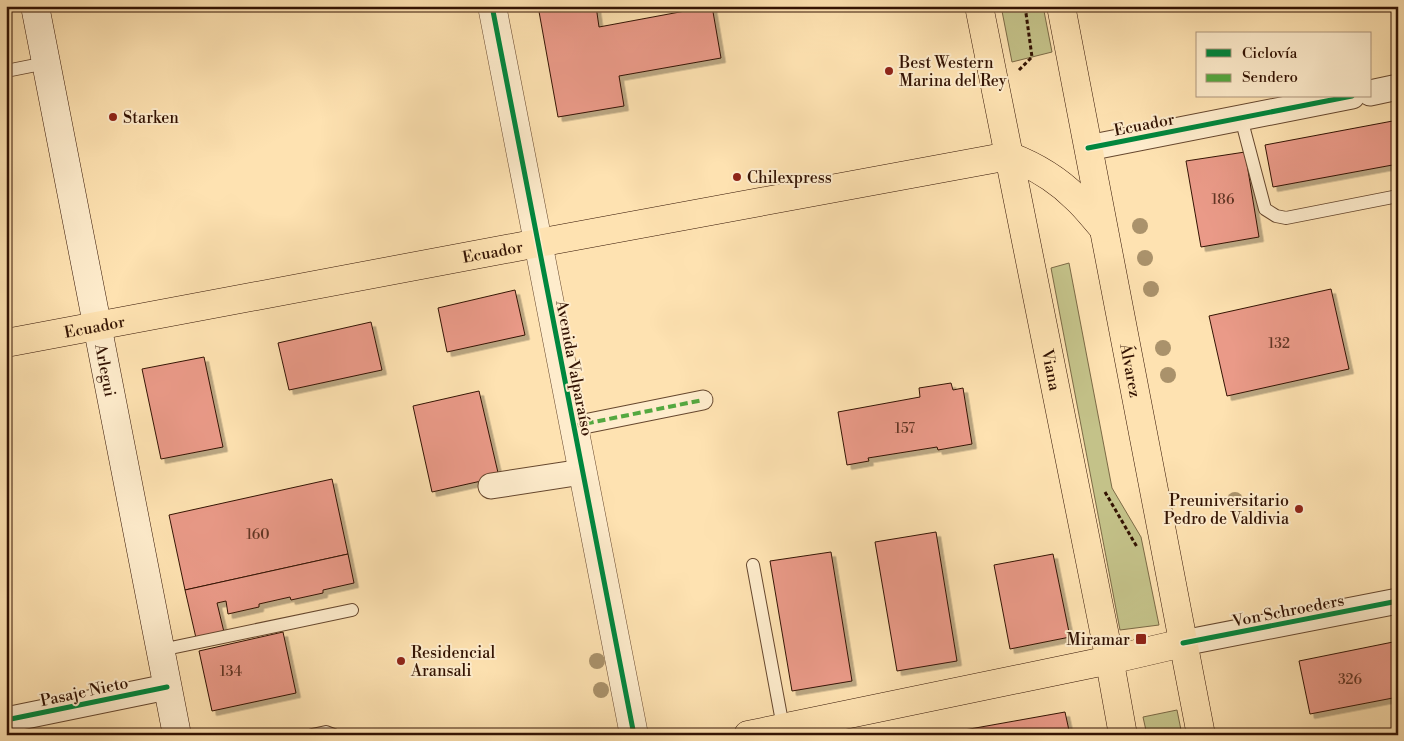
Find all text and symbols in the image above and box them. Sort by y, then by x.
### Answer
legend [1196,32,1372,98]
text: Ciclovía [1242,44,1298,63]
place label: Best Western Marina del Rey [898,53,1007,91]
marker: Best Western Marina del Rey [883,65,895,77]
text: Sendero [1242,68,1298,87]
place label: Starken [123,108,179,128]
street label: Ecuador [1112,109,1176,141]
marker: Starken [107,111,119,123]
place label: Chilexpress [747,168,832,188]
marker: Chilexpress [731,171,743,183]
house number: 186 [1212,191,1235,209]
street label: Ecuador [461,237,525,268]
street label: Avenida Valparaíso [551,298,597,438]
street label: Ecuador [63,312,127,343]
house number: 132 [1268,335,1290,353]
street label: Arlegui [90,341,120,398]
street label: Álvarez [1115,341,1145,399]
street label: Viana [1037,347,1065,393]
house number: 157 [895,420,915,438]
place label: Preuniversitario Pedro de Valdivia [1164,491,1290,529]
marker: Preuniversitario Pedro de Valdivia [1293,503,1305,515]
house number: 160 [246,526,270,544]
street label: Von Schroeders [1230,590,1346,632]
place label: Miramar [1067,630,1130,650]
marker: Miramar [1134,632,1148,646]
place label: Residencial Aransali [410,643,495,681]
marker: Residencial Aransali [395,655,407,667]
house number: 134 [220,663,242,681]
house number: 326 [1338,671,1363,689]
street label: Pasaje Nieto [38,673,130,711]

